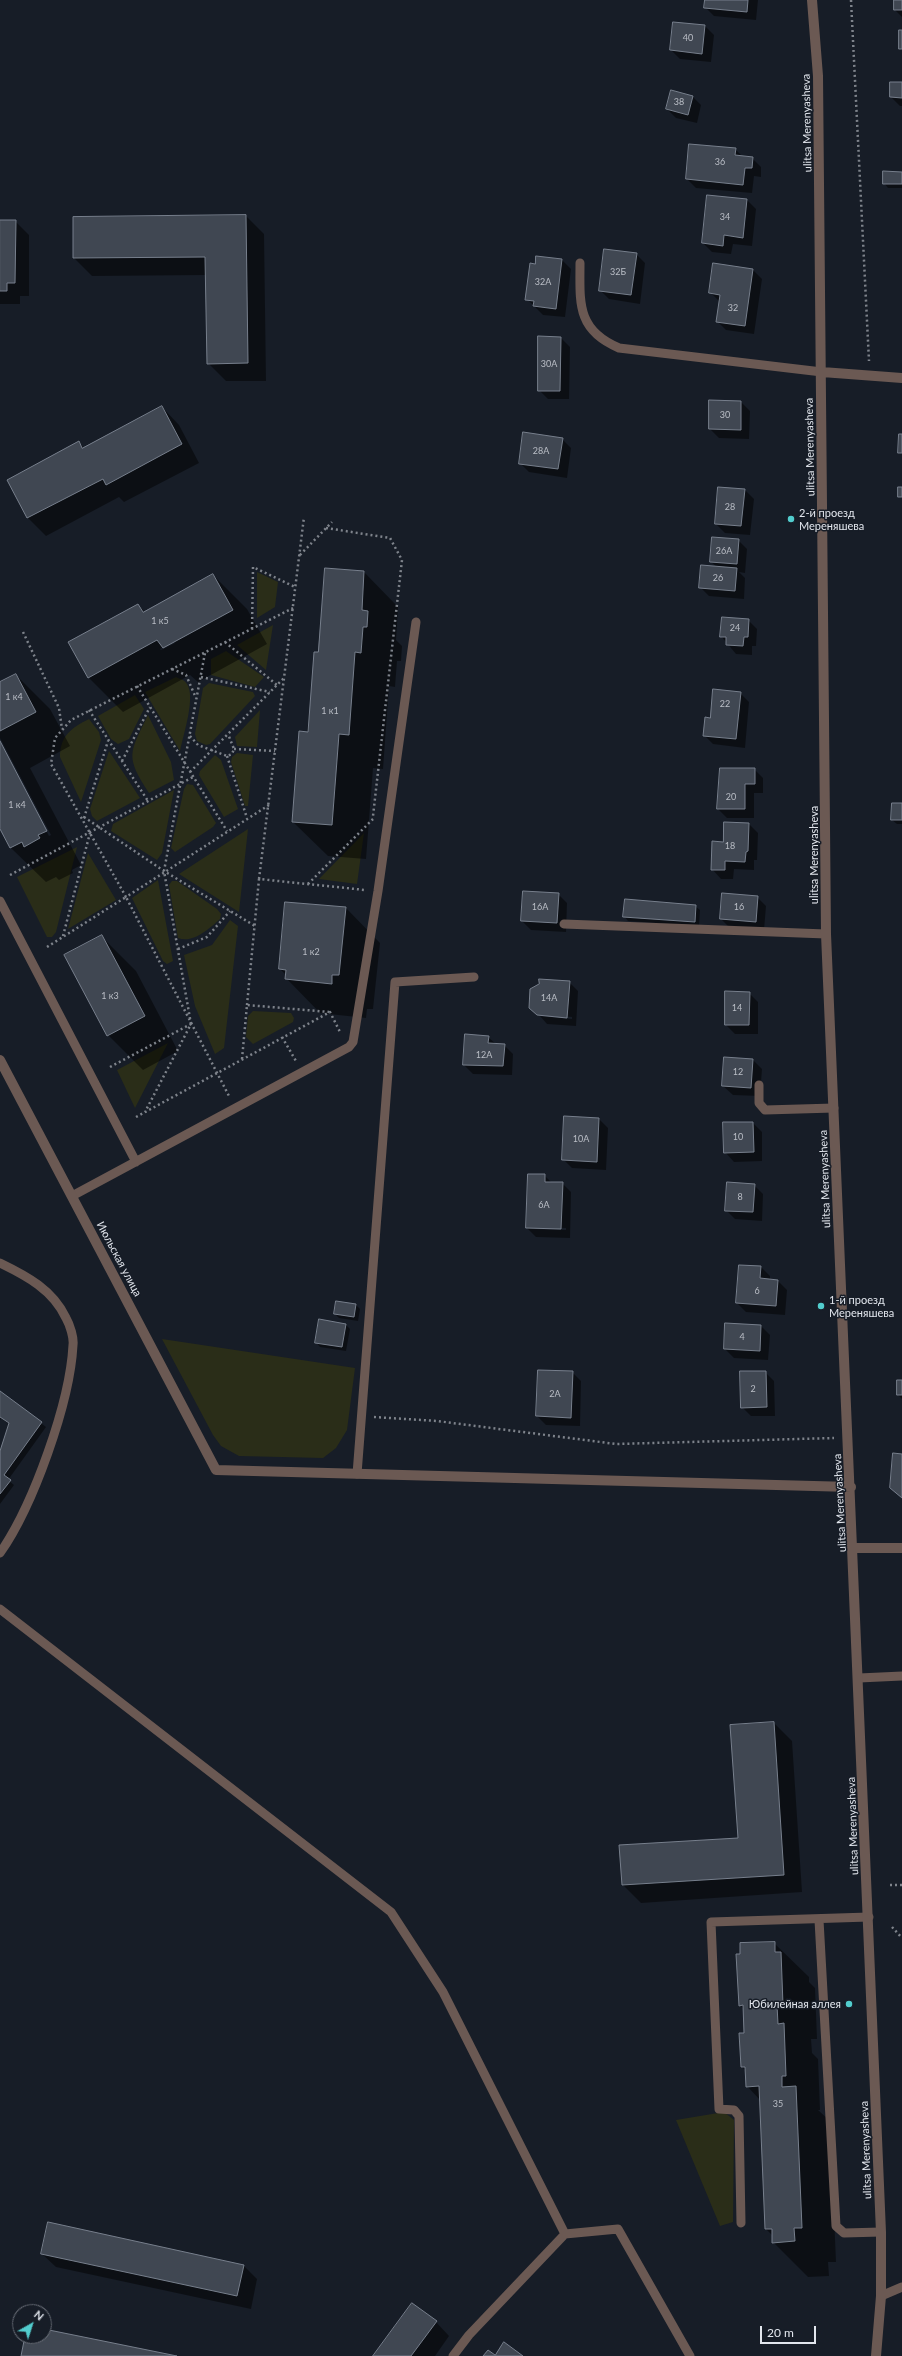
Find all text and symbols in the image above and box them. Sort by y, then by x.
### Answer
house number: 40 [683,33,693,43]
street label: ulitsa Merenyasheva [800,74,814,172]
house number: 38 [674,97,684,107]
house number: 36 [715,157,725,167]
house number: 34 [720,212,730,222]
house number: 32Б [610,267,626,277]
house number: 32А [535,277,551,287]
house number: 32 [728,303,738,313]
house number: 30А [541,359,557,369]
street label: ulitsa Merenyasheva [803,398,817,496]
house number: 30 [720,410,730,420]
house number: 28А [533,446,549,456]
house number: 28 [725,502,735,512]
place label: 2-й проезд Мереняшева [799,506,864,532]
marker: 2-й проезд Мереняшева [786,514,796,524]
house number: 26А [716,546,732,556]
house number: 26 [713,573,723,583]
house number: 1 к5 [151,616,169,626]
house number: 24 [730,623,740,633]
house number: 1 к4 [5,692,23,702]
house number: 22 [720,699,730,709]
house number: 1 к1 [321,706,339,716]
house number: 20 [726,792,736,802]
house number: 1 к4 [8,800,26,810]
street label: ulitsa Merenyasheva [807,806,821,904]
house number: 18 [725,841,735,851]
house number: 16А [532,902,548,912]
house number: 16 [734,902,744,912]
house number: 1 к2 [302,947,320,957]
house number: 1 к3 [101,991,119,1001]
house number: 14А [541,993,557,1003]
house number: 14 [732,1003,742,1013]
house number: 12А [476,1050,492,1060]
house number: 12 [733,1067,743,1077]
street label: ulitsa Merenyasheva [817,1130,833,1228]
house number: 10 [733,1132,743,1142]
house number: 10А [573,1134,589,1144]
house number: 8 [737,1192,743,1202]
house number: 6А [538,1200,550,1210]
street label: Июльская улица [94,1219,144,1299]
house number: 6 [754,1286,760,1296]
place label: 1-й проезд Мереняшева [829,1293,894,1319]
marker: 1-й проезд Мереняшева [816,1301,826,1311]
house number: 4 [739,1332,745,1342]
house number: 2 [750,1384,756,1394]
house number: 2А [549,1389,561,1399]
street label: ulitsa Merenyasheva [831,1454,849,1552]
street label: ulitsa Merenyasheva [845,1777,861,1875]
place label: Юбилейная аллея [749,1997,841,2011]
marker: Юбилейная аллея [844,1999,854,2009]
house number: 35 [773,2099,783,2109]
street label: ulitsa Merenyasheva [858,2101,874,2199]
north arrow [12,2304,52,2344]
text: N [32,2307,47,2323]
scale bar [762,2318,818,2344]
text: 20 m [767,2325,794,2340]

